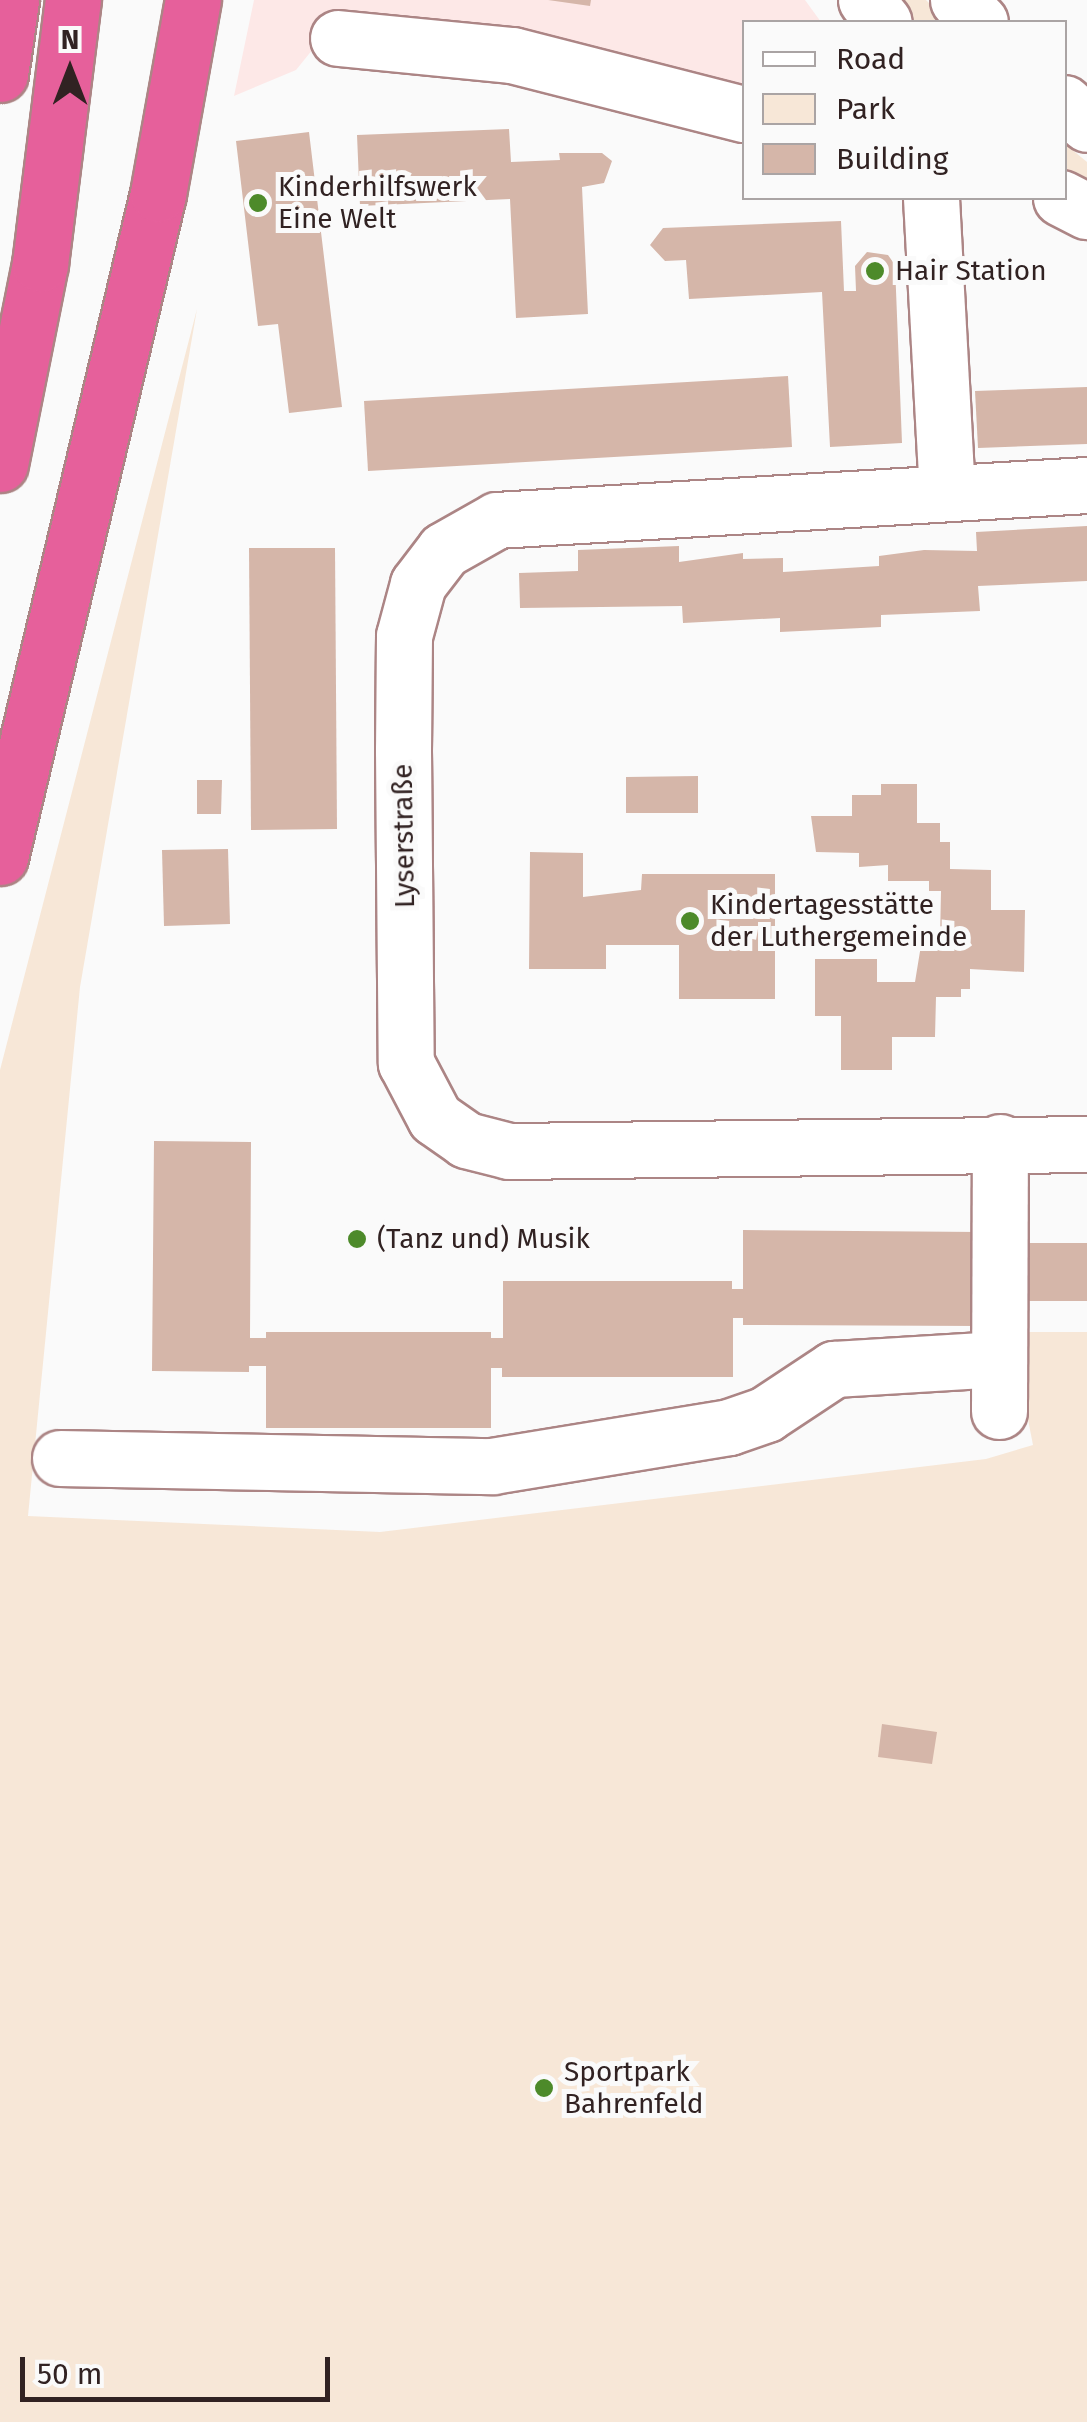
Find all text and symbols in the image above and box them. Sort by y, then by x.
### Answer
north arrow [20,20,120,120]
legend [742,20,1067,200]
text: N [61,23,79,56]
text: Road [836,41,905,77]
text: Park [836,91,895,127]
text: Building [836,141,948,177]
place label: Kinderhilfswerk Eine Welt [278,170,477,236]
marker: Kinderhilfswerk Eine Welt [247,192,269,214]
place label: Hair Station [895,254,1047,288]
marker: Hair Station [864,260,886,282]
street label: Lyserstraße [386,764,422,908]
place label: Kindertagesstätte der Luthergemeinde [710,888,967,954]
marker: Kindertagesstätte der Luthergemeinde [679,910,701,932]
place label: (Tanz und) Musik [377,1222,590,1256]
marker: (Tanz und) Musik [346,1228,368,1250]
place label: Sportpark Bahrenfeld [564,2055,703,2121]
marker: Sportpark Bahrenfeld [533,2077,555,2099]
scale bar [25,2337,335,2399]
text: 50 m [37,2356,102,2392]

